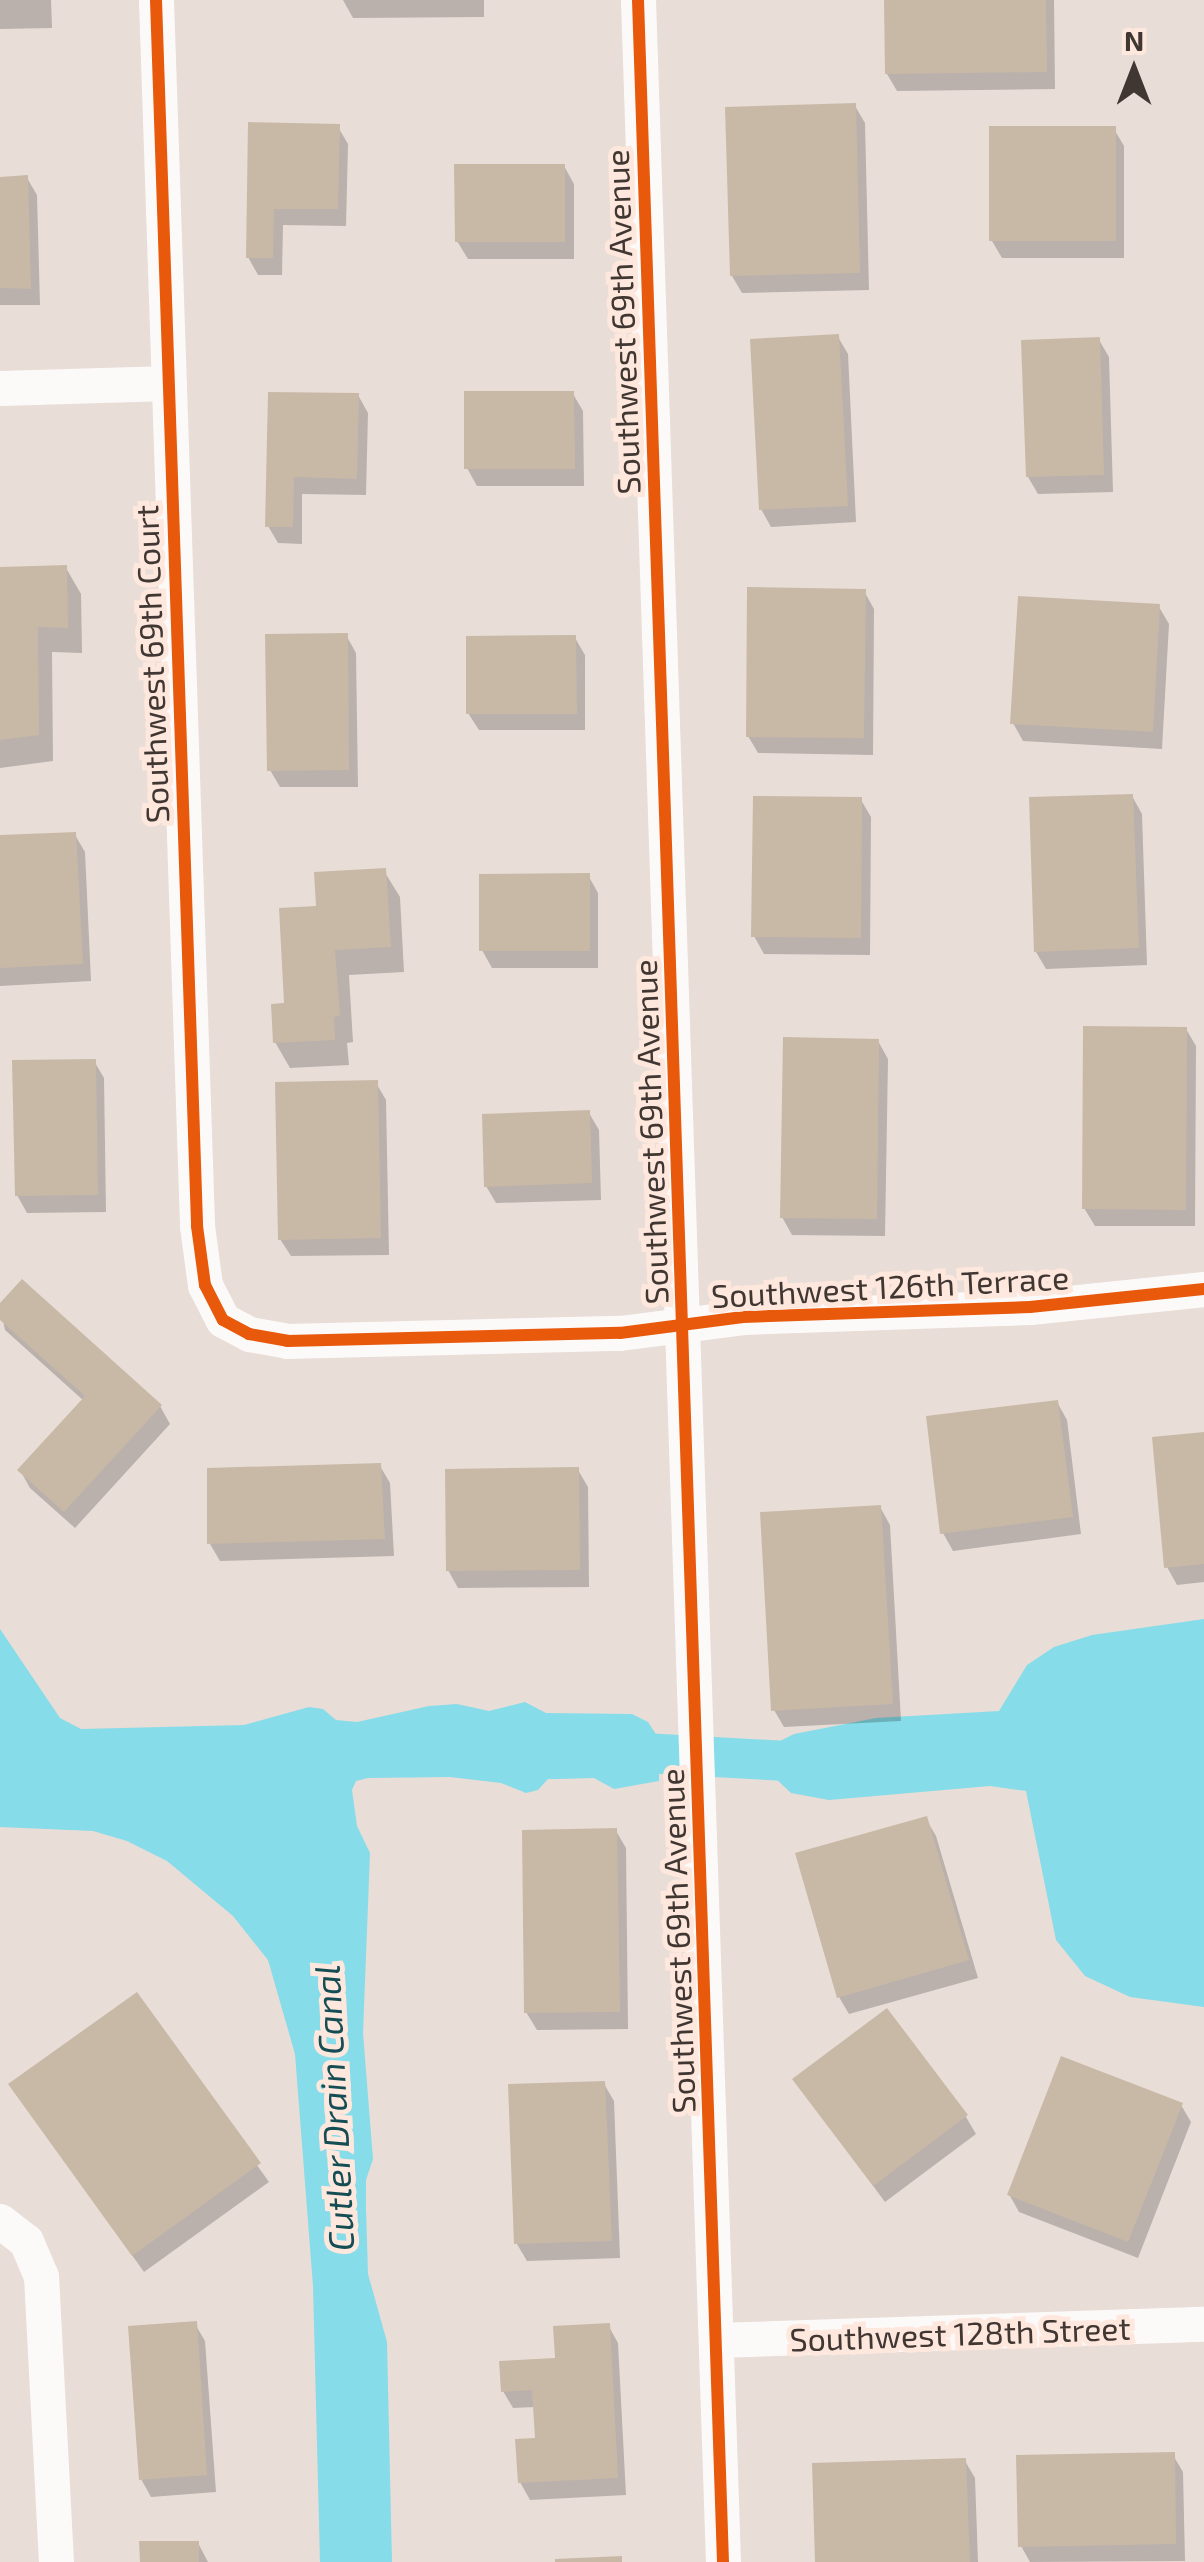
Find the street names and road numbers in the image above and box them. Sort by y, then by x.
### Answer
street label: Southwest 69th Avenue [597,148,647,496]
street label: Southwest 69th Court [126,504,176,824]
street label: Southwest 69th Avenue [625,958,675,1306]
street label: Southwest 126th Terrace [710,1257,1070,1315]
street label: Southwest 69th Avenue [652,1767,702,2115]
street label: Southwest 128th Street [789,2308,1131,2358]

